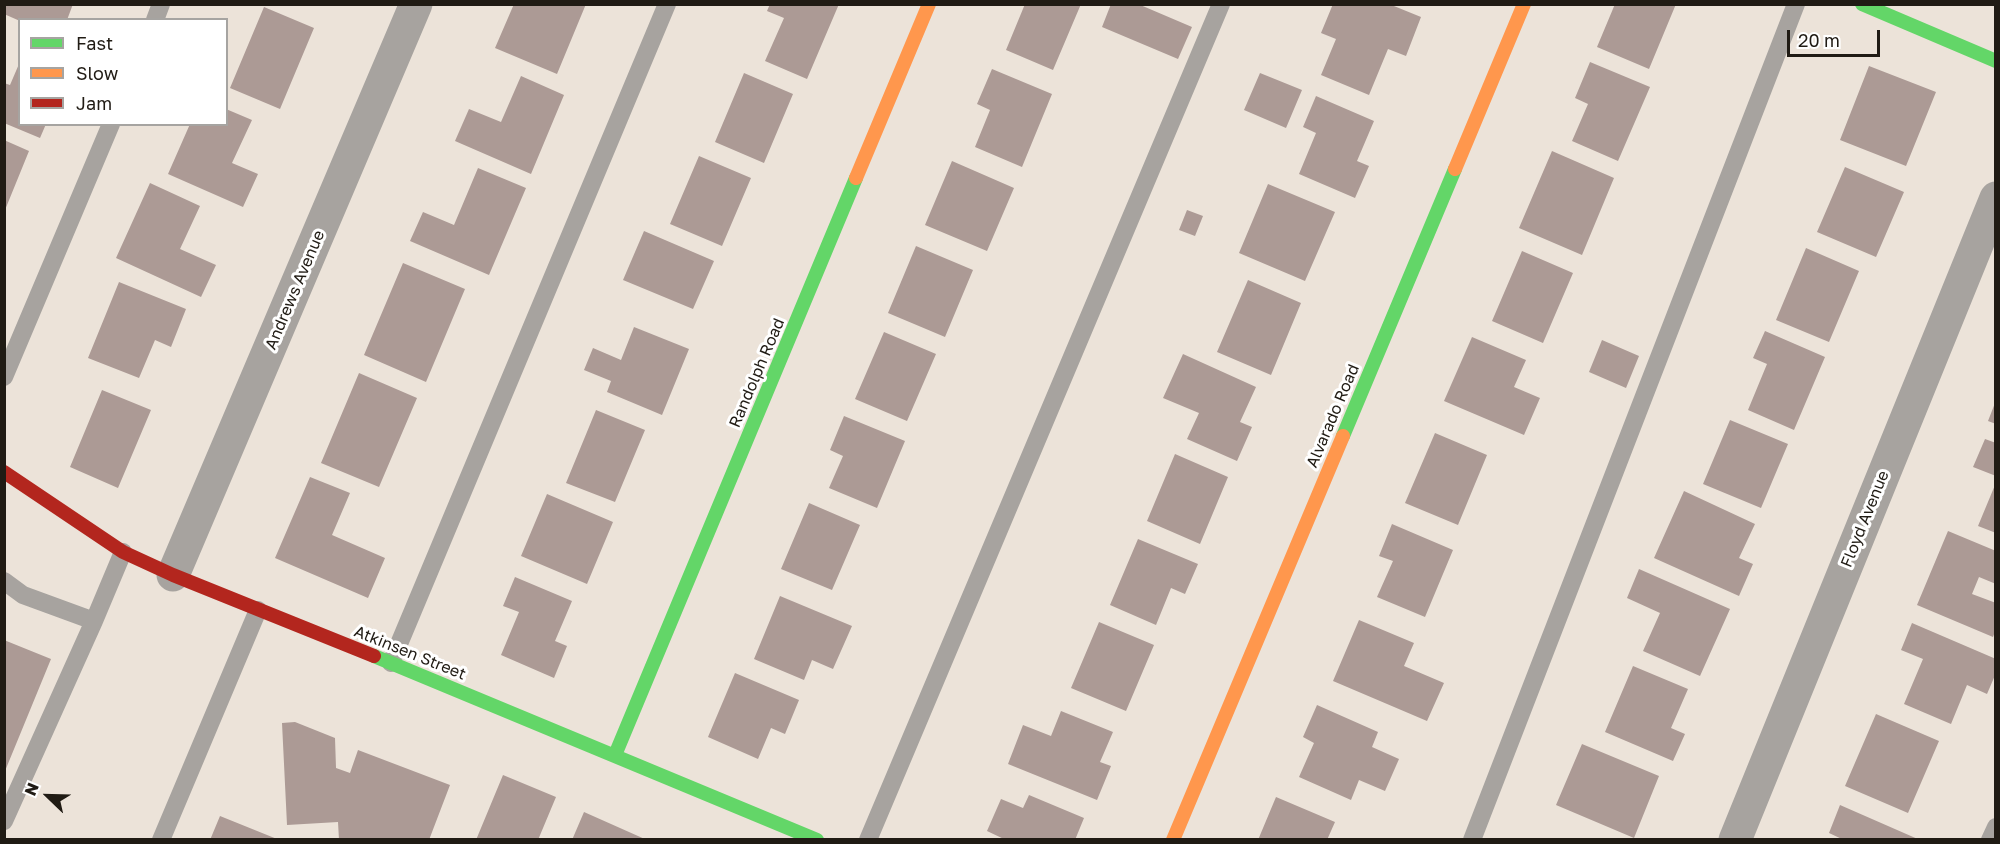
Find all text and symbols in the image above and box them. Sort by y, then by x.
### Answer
legend [18,18,228,126]
scale bar [1790,18,1883,56]
text: 20 m [1798,29,1840,51]
text: Fast [76,32,113,54]
text: Slow [76,62,118,84]
text: Jam [76,92,112,114]
street label: Andrews Avenue [261,228,329,352]
street label: Randolph Road [725,315,789,431]
street label: Alvarado Road [1303,361,1363,471]
street label: Floyd Avenue [1837,468,1893,570]
street label: Atkinsen Street [351,622,469,684]
north arrow [18,766,78,826]
text: N [20,779,43,798]

